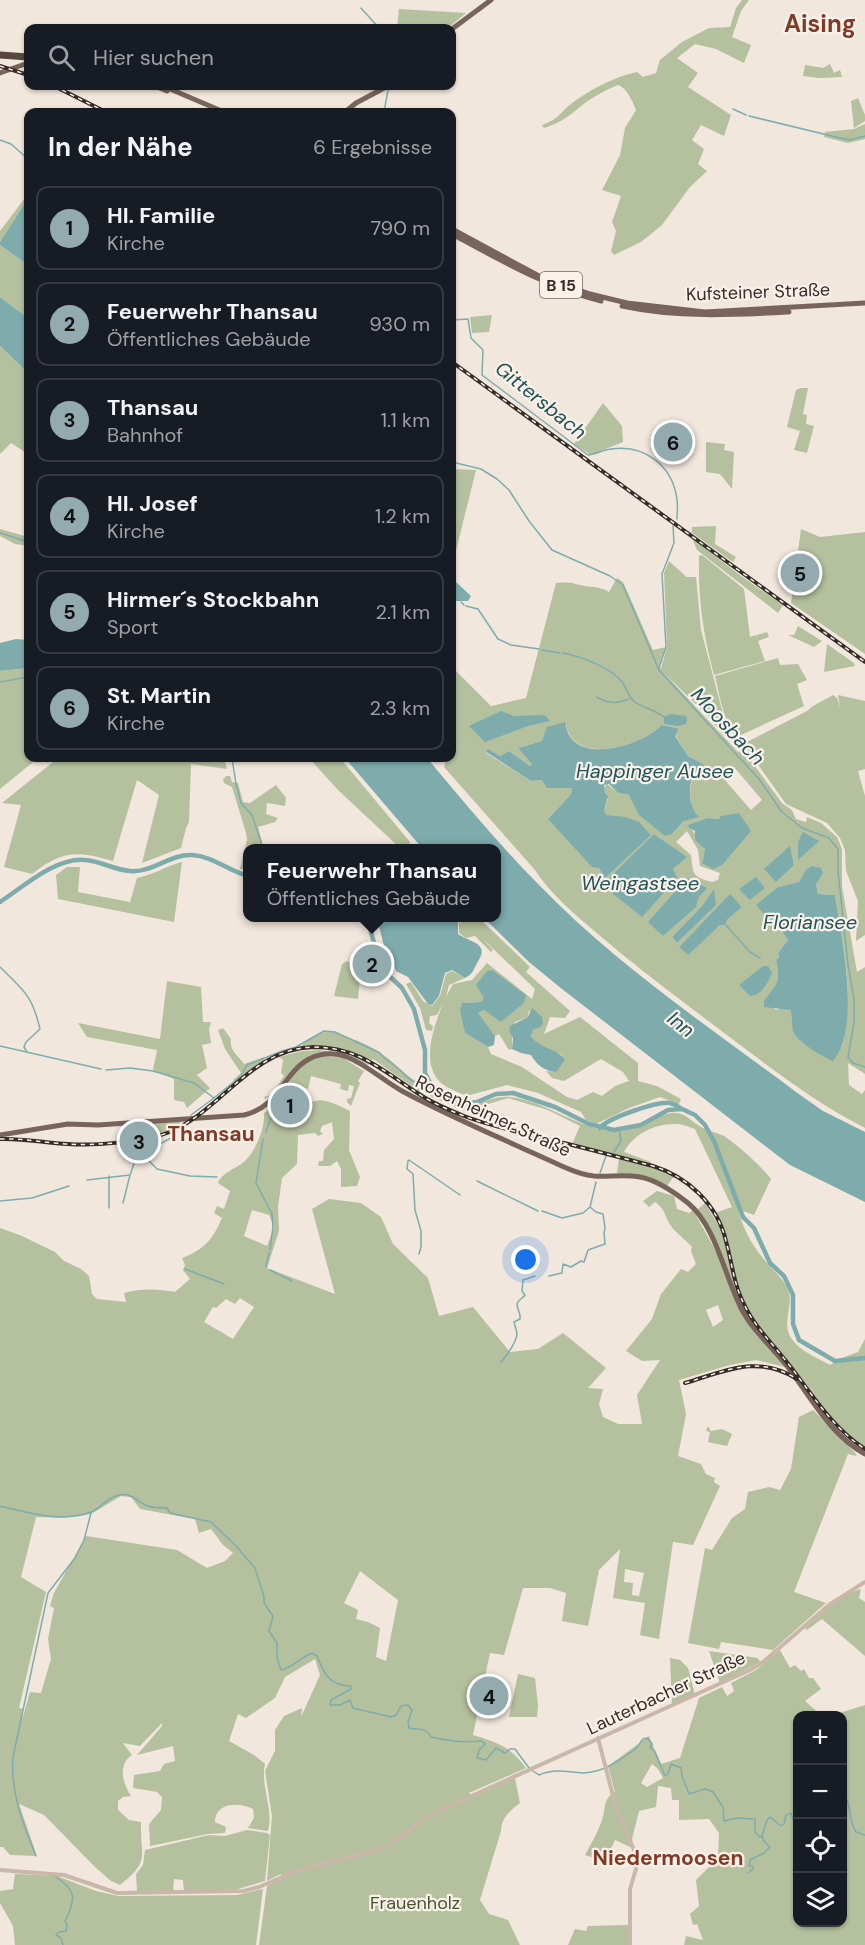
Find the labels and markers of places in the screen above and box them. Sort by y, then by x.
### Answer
pin: 6 [654,420,692,464]
pin: 5 [780,550,820,596]
pin: 2 [352,942,392,986]
pin: 1 [270,1082,310,1128]
pin: 3 [120,1118,158,1164]
pin: 4 [470,1674,508,1718]

